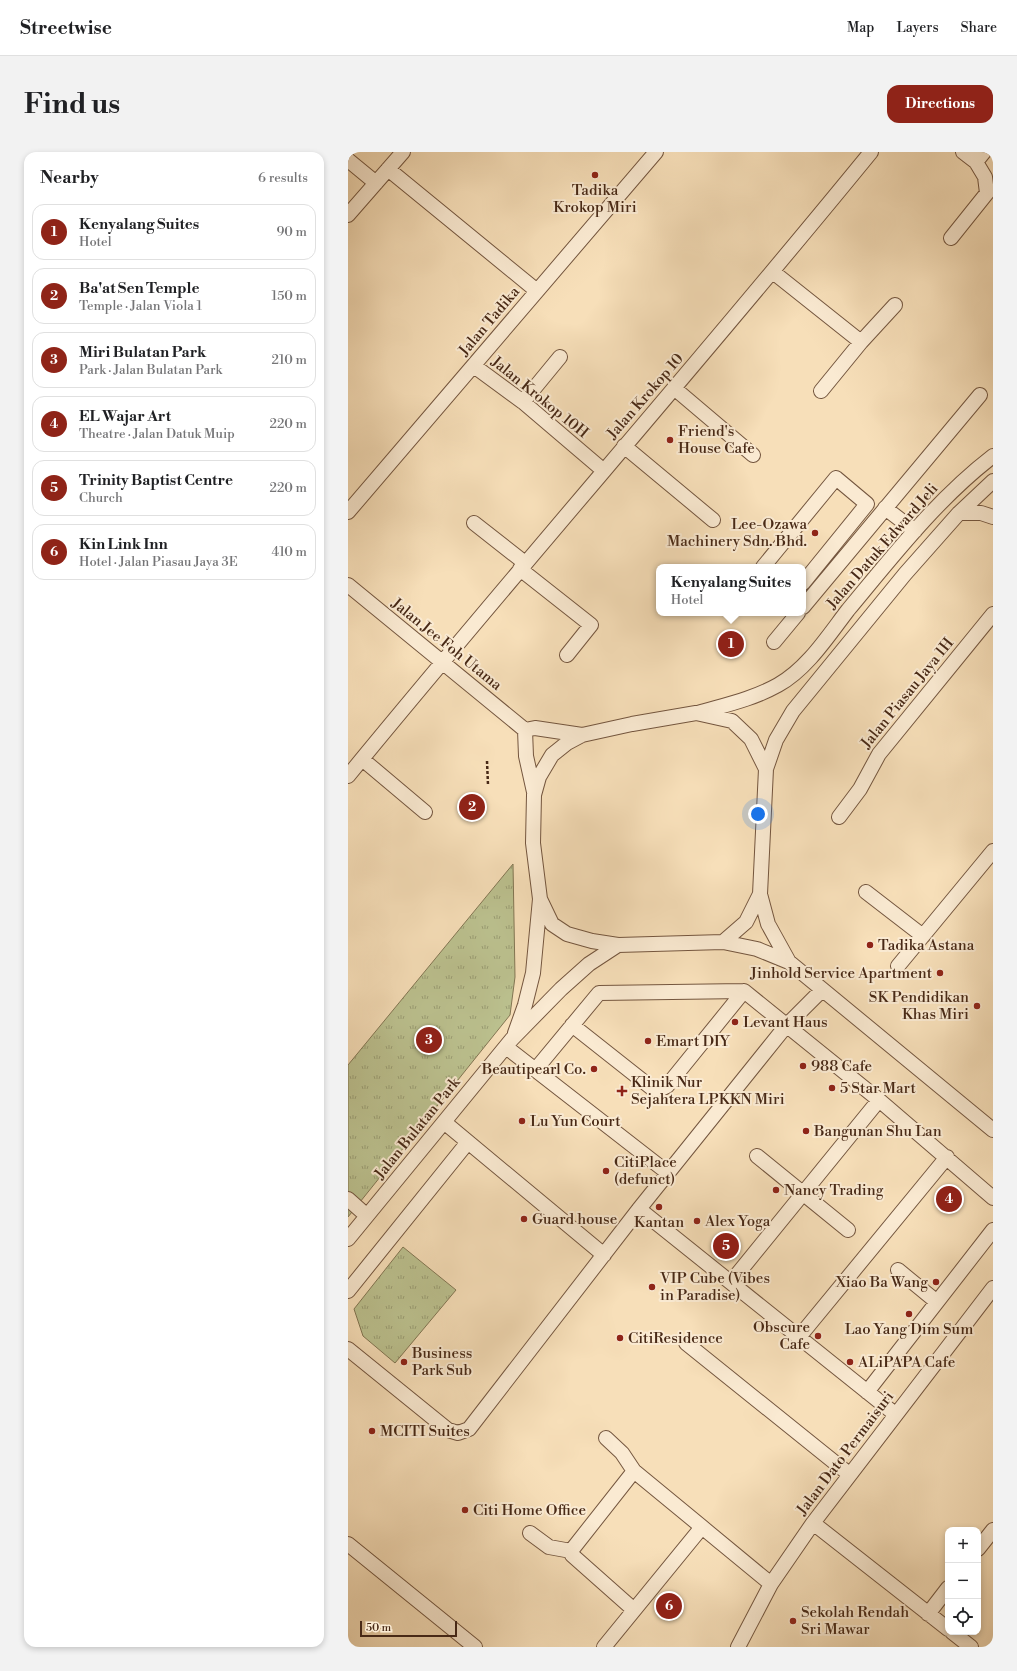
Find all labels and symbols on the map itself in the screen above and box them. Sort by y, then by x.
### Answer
marker: Tadika Krokop Miri [590,170,600,180]
place label: Tadika Krokop Miri [553,181,637,217]
street label: Jalan Tadika [454,282,524,361]
street label: Jalan Krokop 10 [602,350,688,444]
street label: Jalan Krokop 10H [487,352,592,442]
place label: Friend's House Cafe [678,422,755,458]
marker: Friend's House Cafe [665,435,675,445]
street label: Jalan Datuk Edward Jeli [822,480,942,614]
place label: Lee-Ozawa Machinery Sdn. Bhd. [667,515,807,551]
marker: Lee-Ozawa Machinery Sdn. Bhd. [810,528,820,538]
street label: Jalan Jee Foh Utama [387,593,506,695]
pin: 1 [718,629,744,659]
street label: Jalan Piasau Jaya 1H [856,634,958,753]
pin: 2 [459,792,485,822]
your location [748,804,768,824]
place label: Tadika Astana [878,936,975,955]
marker: Tadika Astana [865,940,875,950]
place label: Jinhold Service Apartment [749,964,933,983]
marker: Jinhold Service Apartment [935,968,945,978]
place label: SK Pendidikan Khas Miri [869,988,969,1024]
marker: SK Pendidikan Khas Miri [972,1001,982,1011]
place label: Levant Haus [743,1013,828,1032]
marker: Levant Haus [730,1017,740,1027]
pin: 3 [416,1025,442,1055]
place label: Emart DIY [656,1032,731,1051]
marker: Emart DIY [643,1036,653,1046]
place label: 988 Cafe [811,1057,872,1076]
place label: Beautipearl Co. [481,1060,586,1079]
marker: 988 Cafe [798,1061,808,1071]
marker: Beautipearl Co. [589,1064,599,1074]
street label: Jalan Bulatan Park [370,1073,465,1184]
place label: Klinik Nur Sejahtera LPKKN Miri [631,1073,785,1109]
place label: 5 Star Mart [840,1079,916,1098]
marker: 5 Star Mart [827,1083,837,1093]
marker: Klinik Nur Sejahtera LPKKN Miri [616,1085,628,1097]
place label: Lu Yun Court [530,1112,621,1131]
marker: Lu Yun Court [517,1116,527,1126]
place label: Bangunan Shu Lan [813,1122,942,1141]
marker: Bangunan Shu Lan [801,1126,811,1136]
place label: CitiPlace (defunct) [614,1153,677,1189]
marker: CitiPlace (defunct) [601,1166,611,1176]
place label: Nancy Trading [784,1181,884,1200]
pin: 4 [936,1184,962,1214]
marker: Nancy Trading [771,1185,781,1195]
marker: Kantan [654,1202,664,1212]
place label: Guard house [532,1210,617,1229]
place label: Alex Yoga [704,1212,771,1231]
place label: Kantan [634,1213,684,1232]
marker: Guard house [519,1214,529,1224]
marker: Alex Yoga [692,1216,702,1226]
pin: 5 [713,1231,739,1261]
place label: VIP Cube (Vibes in Paradise) [659,1269,770,1305]
place label: Xiao Ba Wang [835,1273,928,1292]
marker: Xiao Ba Wang [931,1277,941,1287]
marker: VIP Cube (Vibes in Paradise) [647,1282,657,1292]
marker: Lao Yang Dim Sum [904,1309,914,1319]
place label: Obscure Cafe [753,1318,810,1354]
place label: Lao Yang Dim Sum [845,1320,973,1339]
place label: CitiResidence [628,1329,723,1348]
marker: Obscure Cafe [813,1331,823,1341]
marker: CitiResidence [615,1333,625,1343]
place label: Business Park Sub [411,1344,472,1380]
place label: ALiPAPA Cafe [857,1353,955,1372]
marker: Business Park Sub [399,1357,409,1367]
marker: ALiPAPA Cafe [845,1357,855,1367]
street label: Jalan Dato Permaisuri [792,1388,898,1520]
place label: MCITI Suites [380,1422,470,1441]
marker: MCITI Suites [367,1426,377,1436]
place label: Citi Home Office [473,1501,586,1520]
marker: Citi Home Office [460,1505,470,1515]
pin: 6 [656,1591,682,1621]
place label: Sekolah Rendah Sri Mawar [801,1603,909,1639]
marker: Sekolah Rendah Sri Mawar [788,1616,798,1626]
scale bar [360,1619,457,1638]

